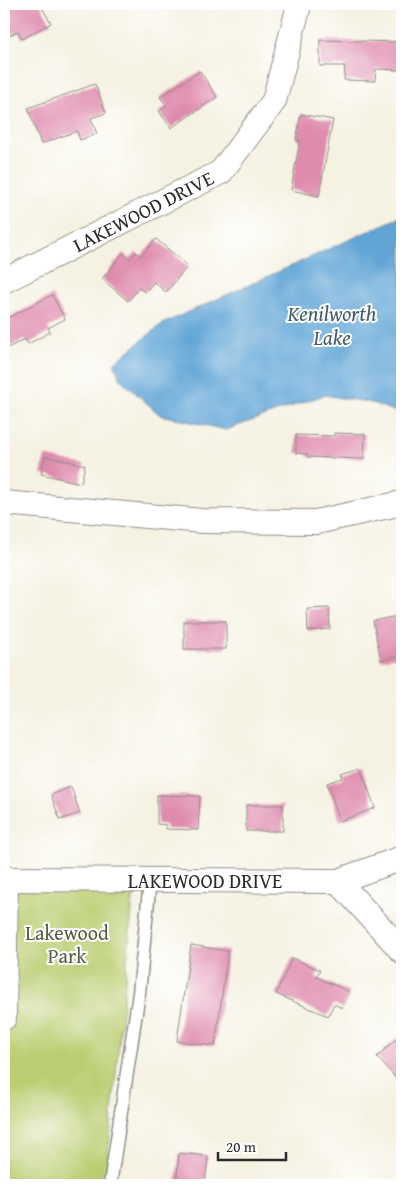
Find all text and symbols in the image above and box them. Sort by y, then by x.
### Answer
street label: LAKEWOOD DRIVE [68,163,218,259]
water label: Kenilworth Lake [287,298,377,353]
street label: LAKEWOOD DRIVE [128,866,282,895]
park label: Lakewood Park [25,918,109,970]
scale bar [218,1129,286,1161]
text: 20 m [226,1136,257,1157]

